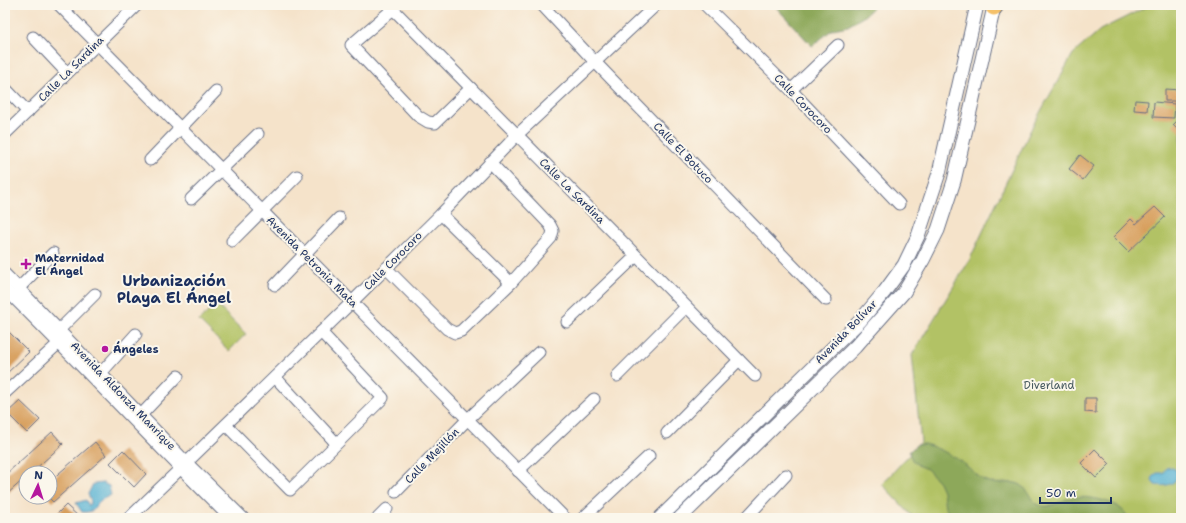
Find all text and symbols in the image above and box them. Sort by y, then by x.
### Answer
street label: Calle La Sardina [35,33,107,105]
street label: Calle Corocoro [771,71,835,137]
street label: Calle El Botuco [650,119,716,187]
street label: Calle La Sardina [536,155,608,227]
street label: Avenida Petronia Mata [263,213,361,311]
street label: Calle Corocoro [360,228,426,294]
place label: Maternidad El Ángel [35,251,105,279]
marker: Maternidad El Ángel [20,258,32,270]
district label: Urbanización Playa El Ángel [117,271,231,308]
street label: Avenida Bolívar [812,297,880,367]
street label: Avenida Aldonza Manrique [67,338,179,454]
place label: Ángeles [113,341,159,357]
marker: Ángeles [100,344,110,354]
park label: Diverland [1024,378,1074,393]
street label: Calle Mejillón [402,425,463,487]
north arrow [18,465,58,505]
text: N [34,468,44,483]
scale bar [1040,479,1111,505]
text: 50 m [1046,485,1076,501]

